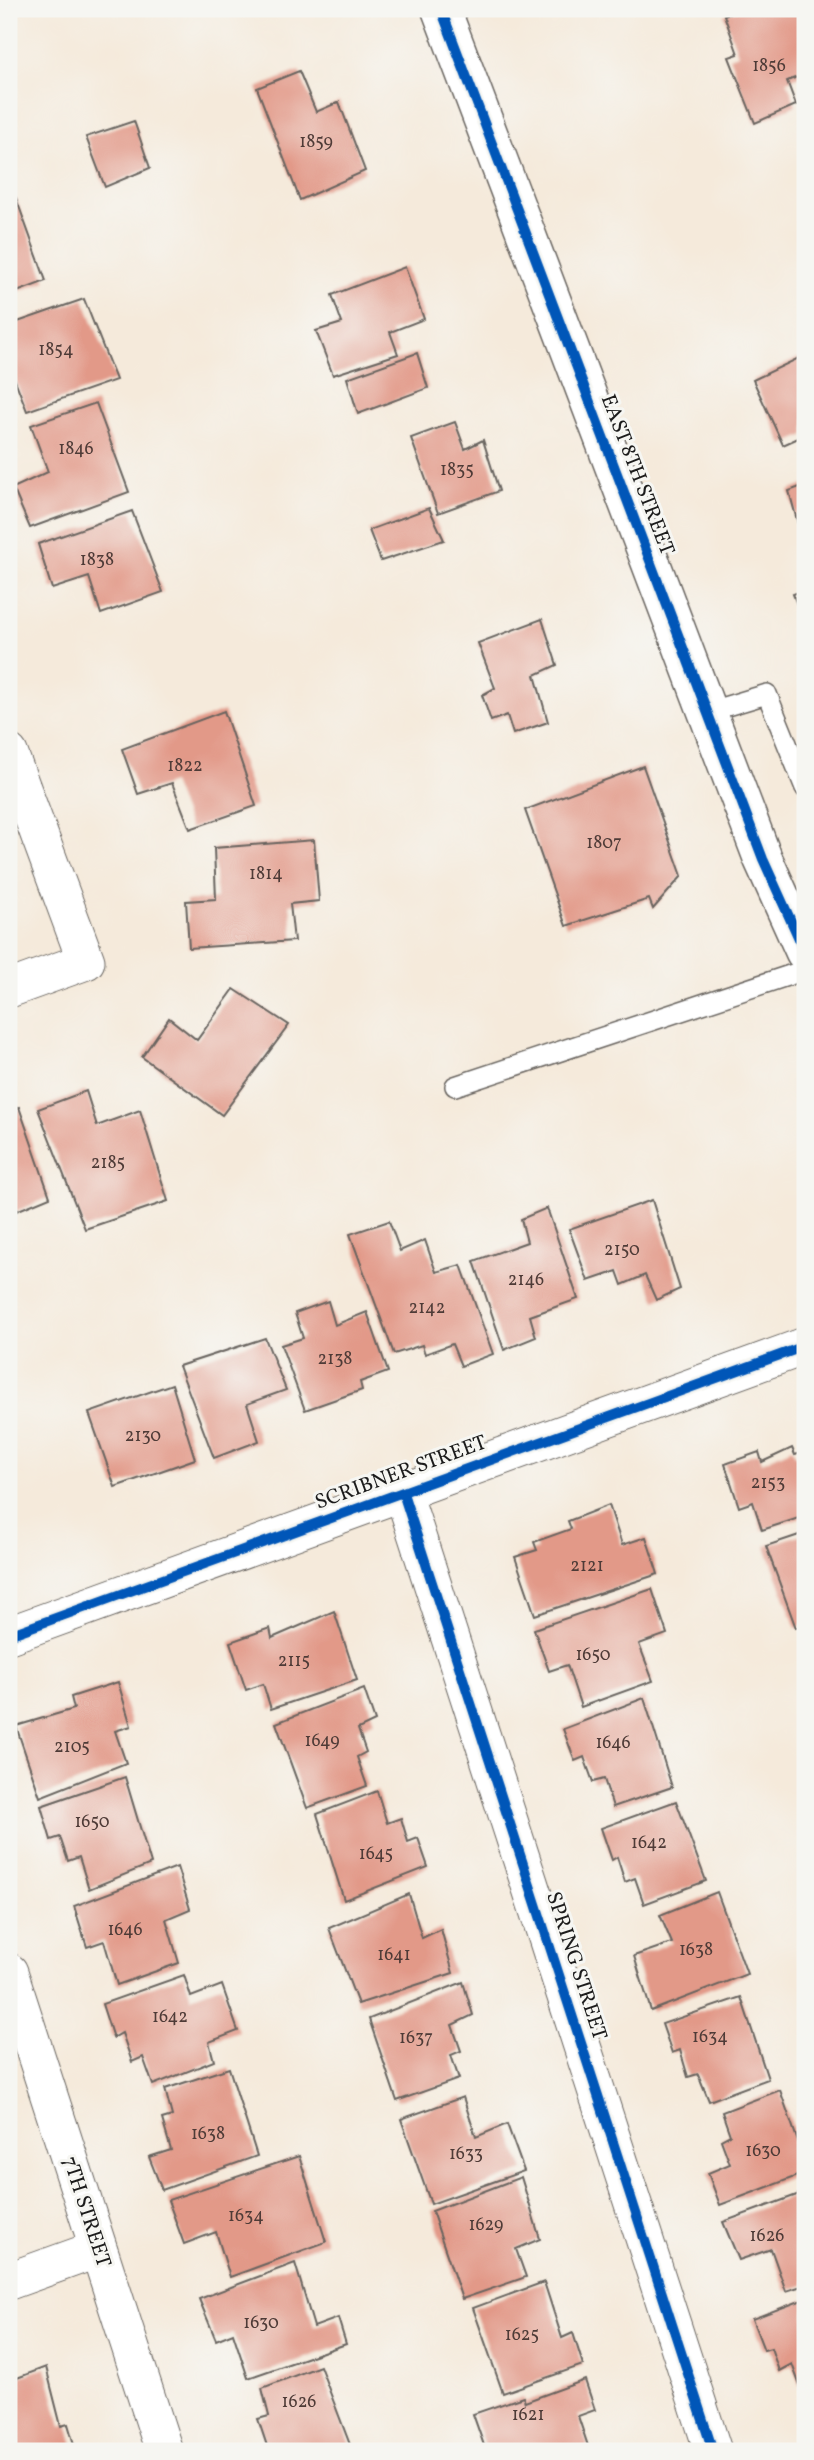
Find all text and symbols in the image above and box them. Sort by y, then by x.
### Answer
house number: 1856 [752,54,786,79]
house number: 1859 [299,130,333,155]
house number: 1854 [38,338,74,363]
street label: EAST 8TH STREET [593,390,681,560]
house number: 1846 [58,437,94,462]
house number: 1835 [440,458,474,483]
house number: 1838 [80,548,114,573]
house number: 1822 [167,754,203,779]
house number: 1807 [586,831,622,856]
house number: 1814 [249,862,283,887]
house number: 2185 [91,1151,125,1176]
house number: 2150 [604,1238,640,1263]
house number: 2146 [508,1268,544,1293]
house number: 2142 [408,1296,446,1321]
house number: 2138 [317,1347,353,1372]
house number: 2130 [125,1424,161,1449]
street label: SCRIBNER STREET [311,1428,491,1518]
house number: 2153 [751,1471,785,1496]
house number: 2121 [570,1554,604,1579]
house number: 1650 [575,1643,611,1668]
house number: 2115 [278,1649,310,1674]
house number: 1649 [304,1729,340,1754]
house number: 1646 [595,1731,631,1756]
house number: 2105 [54,1735,90,1760]
house number: 1650 [74,1810,110,1835]
house number: 1642 [631,1831,667,1856]
house number: 1645 [359,1842,393,1867]
street label: SPRING STREET [538,1888,614,2044]
house number: 1646 [107,1918,143,1943]
house number: 1638 [679,1938,713,1963]
house number: 1641 [377,1943,411,1968]
house number: 1642 [152,2005,188,2030]
house number: 1634 [692,2025,728,2050]
house number: 1637 [399,2026,433,2051]
house number: 1638 [191,2122,225,2147]
house number: 1630 [745,2139,781,2164]
house number: 1633 [449,2142,483,2167]
street label: 7TH STREET [54,2153,118,2271]
house number: 1634 [228,2204,264,2229]
house number: 1629 [469,2213,503,2238]
house number: 1626 [750,2224,784,2249]
house number: 1630 [243,2311,279,2336]
house number: 1625 [505,2323,539,2348]
house number: 1626 [282,2390,316,2415]
house number: 1621 [512,2403,544,2428]

